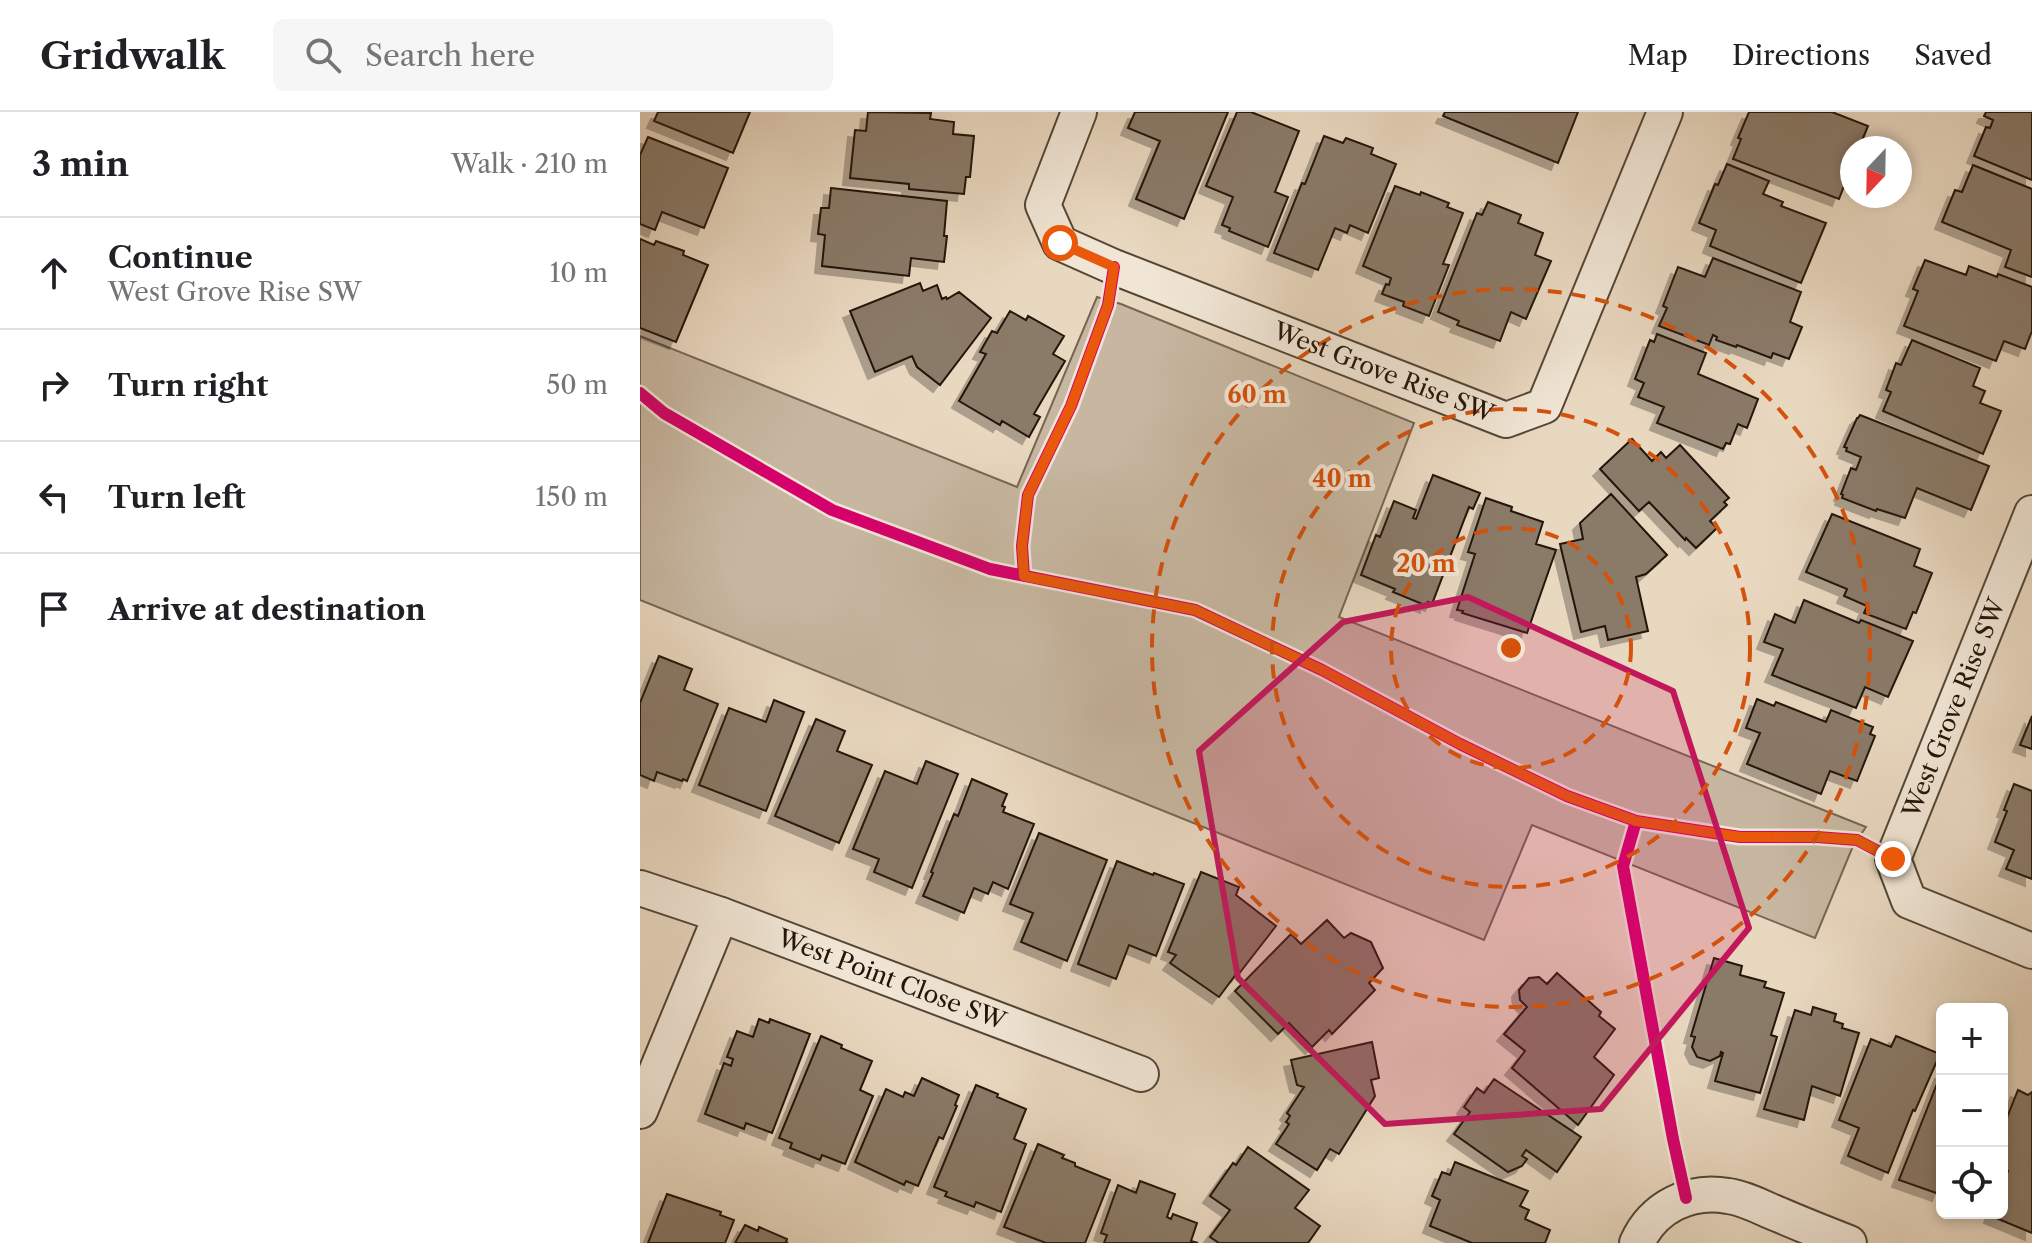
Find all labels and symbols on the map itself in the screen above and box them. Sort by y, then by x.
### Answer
north arrow [1840,136,1912,208]
route start [1042,225,1078,261]
street label: West Grove Rise SW [1269,315,1499,428]
text: 60 m [1227,380,1287,409]
text: 40 m [1312,464,1372,493]
text: 20 m [1396,549,1456,578]
street label: West Grove Rise SW [1896,593,2011,823]
centre of rings [1497,634,1525,662]
route end [1875,841,1911,877]
street label: West Point Close SW [773,923,1011,1036]

